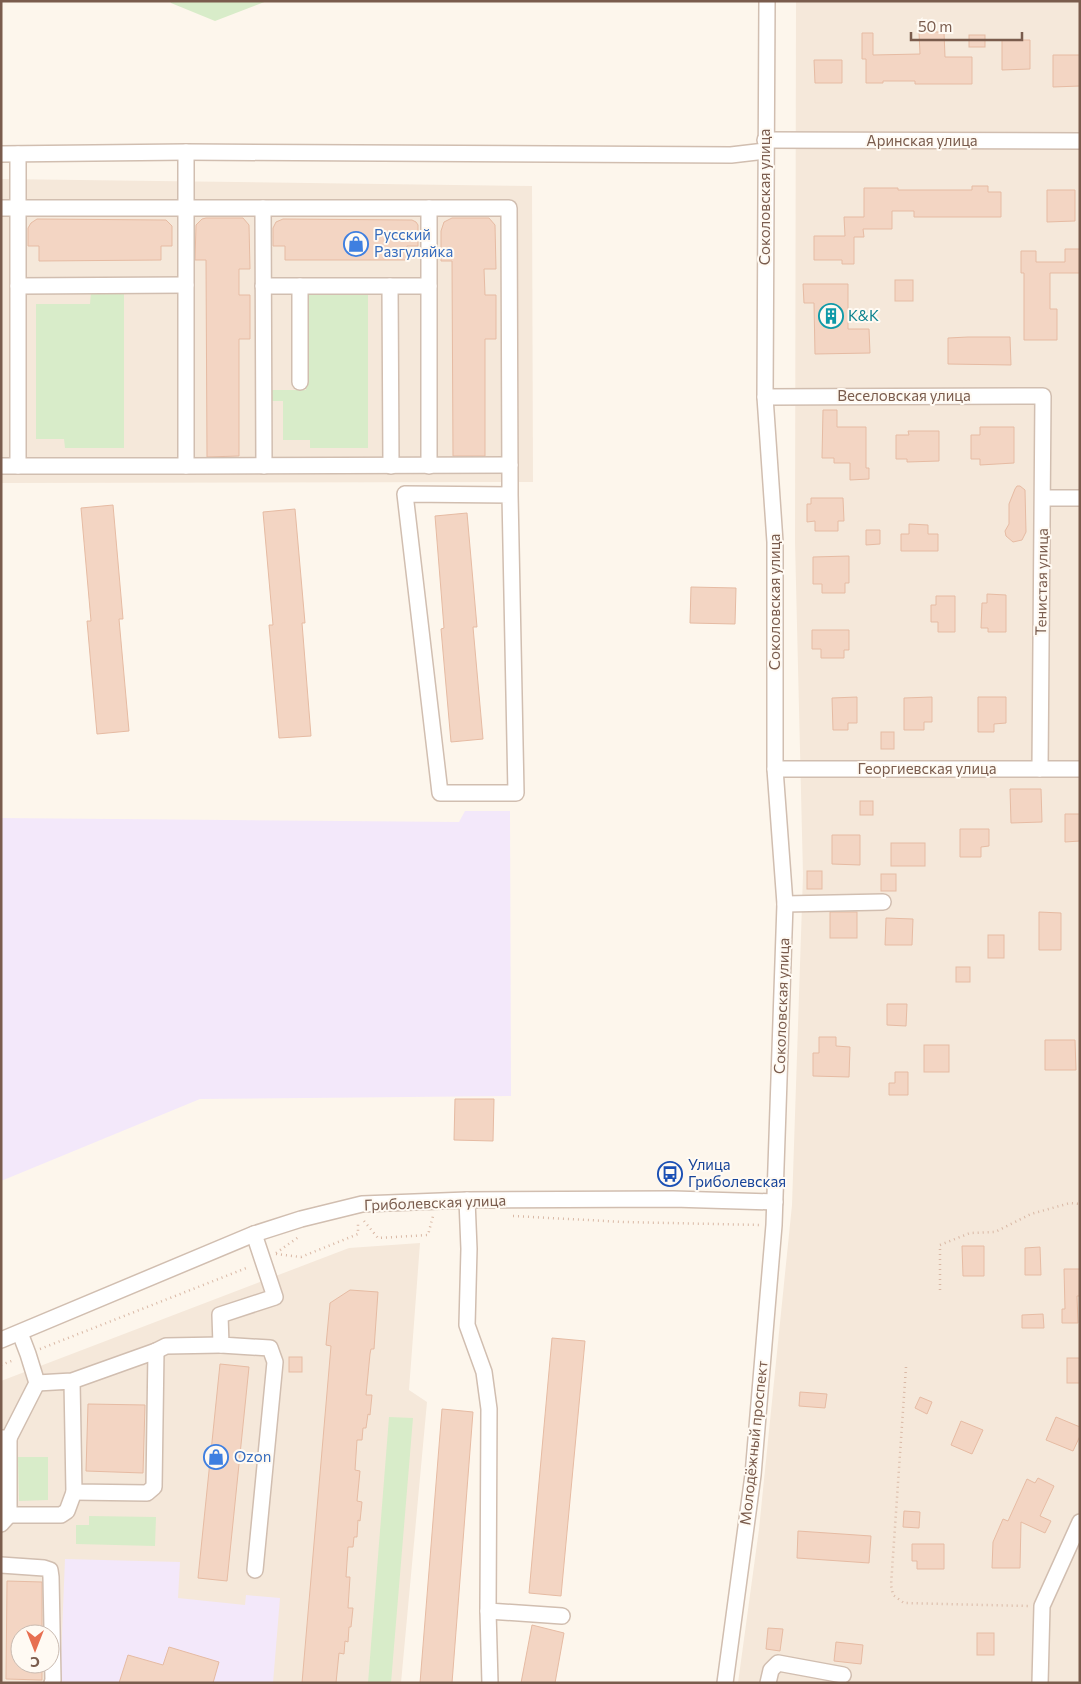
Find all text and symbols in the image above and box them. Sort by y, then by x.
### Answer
scale bar [911,10,1022,42]
text: 50 m [918,17,952,35]
street label: Соколовская улица [755,129,773,265]
street label: Аринская улица [866,131,978,149]
place label: Русский Разгуляйка [374,225,453,260]
shop icon: Русский Разгуляйка [343,231,369,257]
building icon: K&K [818,303,844,329]
place label: K&K [848,306,879,324]
street label: Веселовская улица [837,386,971,404]
street label: Тенистая улица [1031,528,1051,636]
street label: Соколовская улица [765,534,783,670]
street label: Георгиевская улица [857,759,997,777]
street label: Соколовская улица [770,938,792,1074]
place label: Улица Гриболевская [688,1155,786,1190]
bus stop icon: Улица Гриболевская [657,1161,683,1187]
street label: Гриболевская улица [364,1191,506,1213]
street label: Молодёжный проспект [735,1360,771,1526]
shop icon: Ozon [203,1444,229,1470]
place label: Ozon [234,1447,271,1465]
north arrow [10,1624,60,1674]
text: С [30,1654,40,1671]

